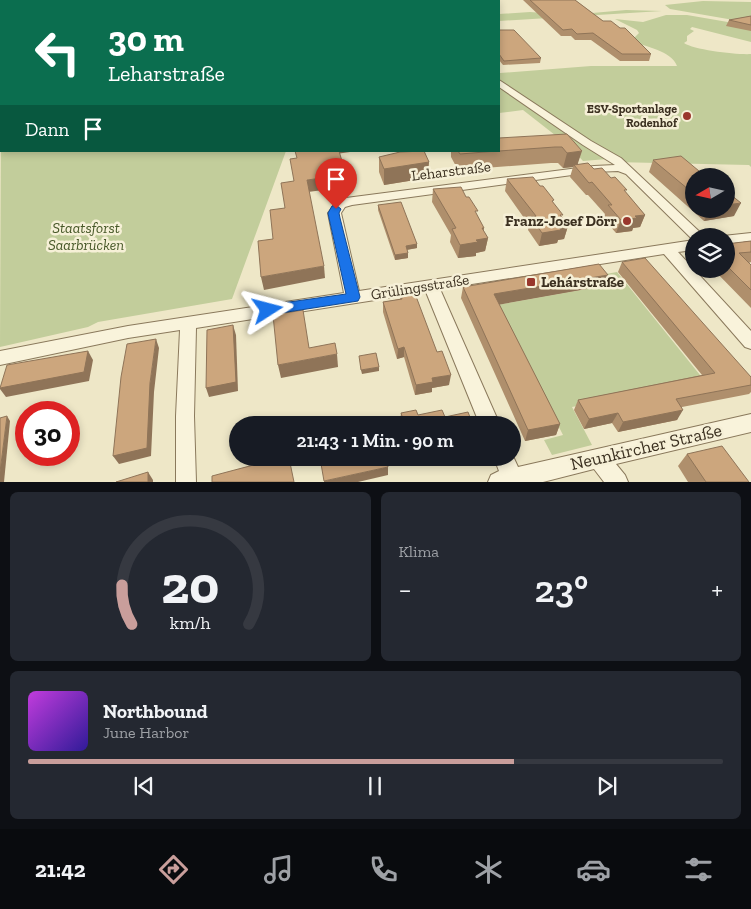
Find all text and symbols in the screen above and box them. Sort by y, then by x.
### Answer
text: 30 m [108,18,184,60]
icon: left [25,20,90,85]
text: Leharstraße [108,60,225,87]
place label: ESV-Sportanlage Rodenhof [587,102,679,130]
marker: ESV-Sportanlage Rodenhof [681,110,693,122]
icon: arrive [79,115,107,143]
text: Dann [25,118,69,141]
street label: Leharstraße [410,157,492,185]
pin [315,158,357,209]
icon: arrive [322,165,350,193]
north arrow [685,168,735,218]
map controls [685,168,735,278]
place label: Franz-Josef Dörr [505,212,617,230]
marker: Franz-Josef Dörr [621,215,633,227]
park label: Staatsforst Saarbrücken [48,219,124,254]
button: layers [685,228,735,278]
street label: Grülingsstraße [370,270,470,304]
place label: Lehárstraße [541,273,624,291]
marker: Lehárstraße [525,276,537,288]
position arrow [241,283,293,335]
speed limit sign: 30 [15,401,80,466]
street label: Neunkircher Straße [568,419,724,475]
text: 21:43 · 1 Min. · 90 m [296,429,454,452]
text: Klima [399,542,439,561]
text: 20 [161,554,219,616]
text: 23° [534,566,588,612]
text: − [399,573,412,606]
text: + [711,573,723,606]
text: km/h [170,612,211,634]
text: Northbound [103,700,208,723]
text: June Harbor [103,723,189,742]
icon: previous [130,772,158,800]
icon: pause [361,772,389,800]
icon: next [593,772,621,800]
icon: directions [156,852,191,887]
icon: music [261,852,296,887]
icon: phone [366,852,401,887]
icon: climate [471,852,506,887]
icon: car [576,852,611,887]
icon: filters [681,852,716,887]
text: 21:42 [35,856,86,883]

